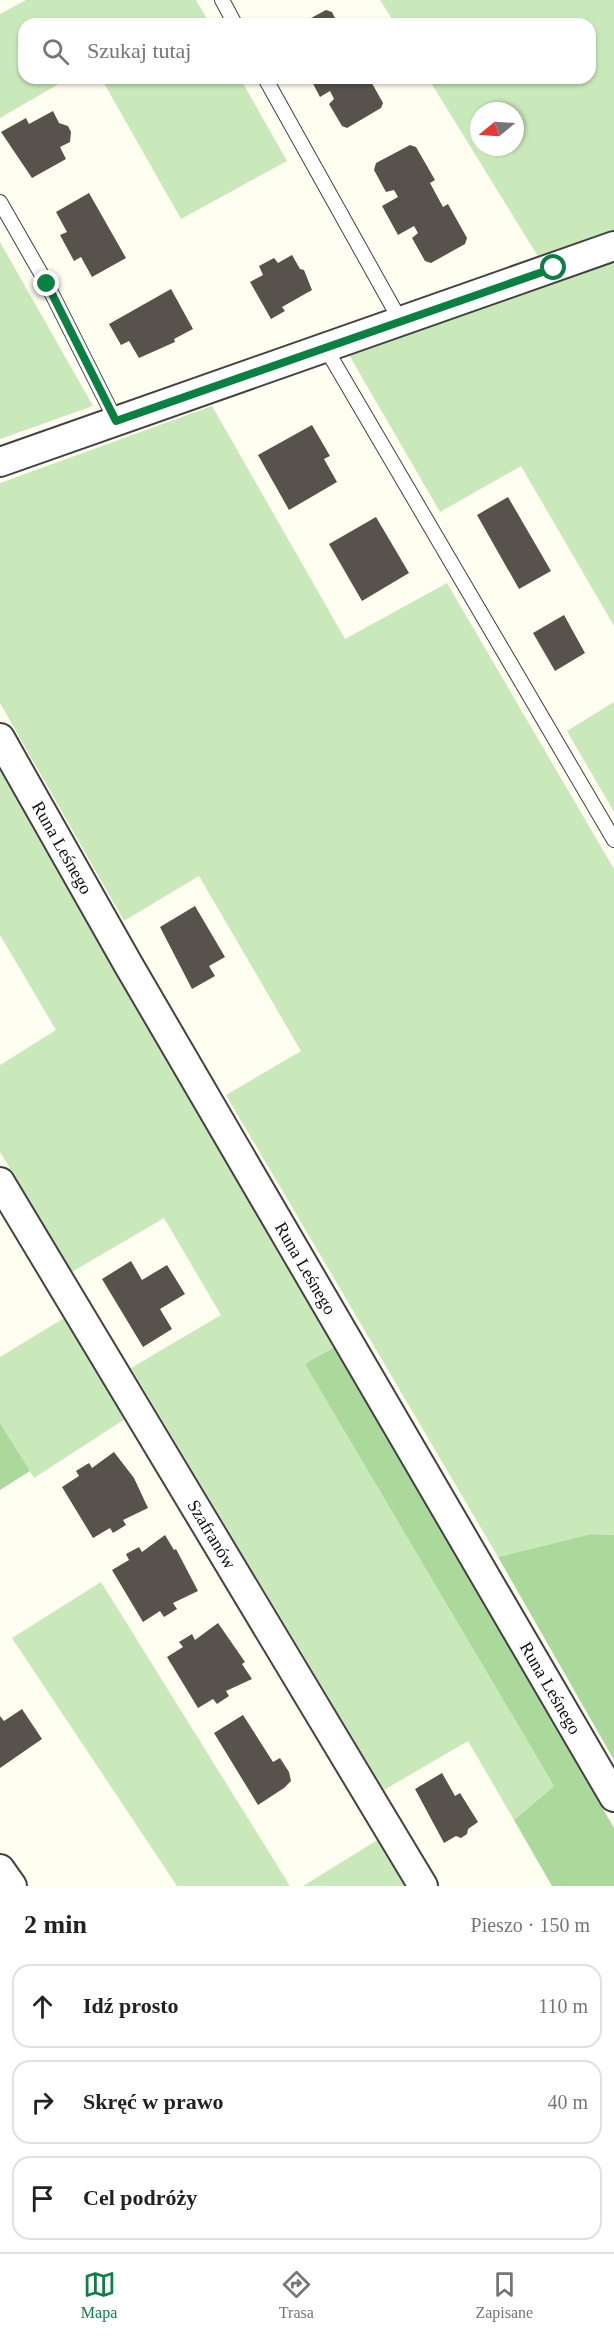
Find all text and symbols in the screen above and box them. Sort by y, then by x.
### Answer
search box [18,18,596,84]
icon: search [39,35,72,68]
text: Szukaj tutaj [87,38,191,63]
north arrow [470,102,524,156]
route start [540,254,566,280]
route end [33,270,59,296]
street label: Runa Leśnego [28,798,96,898]
street label: Runa Leśnego [271,1219,340,1318]
street label: Szafranów [183,1496,240,1572]
street label: Runa Leśnego [516,1638,585,1738]
text: 2 min [24,1910,87,1939]
text: Pieszo · 150 m [471,1914,590,1936]
icon: ahead [26,1990,59,2023]
text: Idź prosto [83,1993,179,2018]
text: 110 m [538,1995,588,2017]
icon: right [26,2086,59,2119]
text: Skręć w prawo [83,2089,224,2114]
text: 40 m [547,2091,588,2113]
icon: arrive [26,2182,59,2215]
text: Cel podróży [83,2185,197,2210]
tab: Mapa [81,2268,117,2322]
tab: Trasa [279,2268,314,2322]
tab: Zapisane [475,2268,533,2322]

